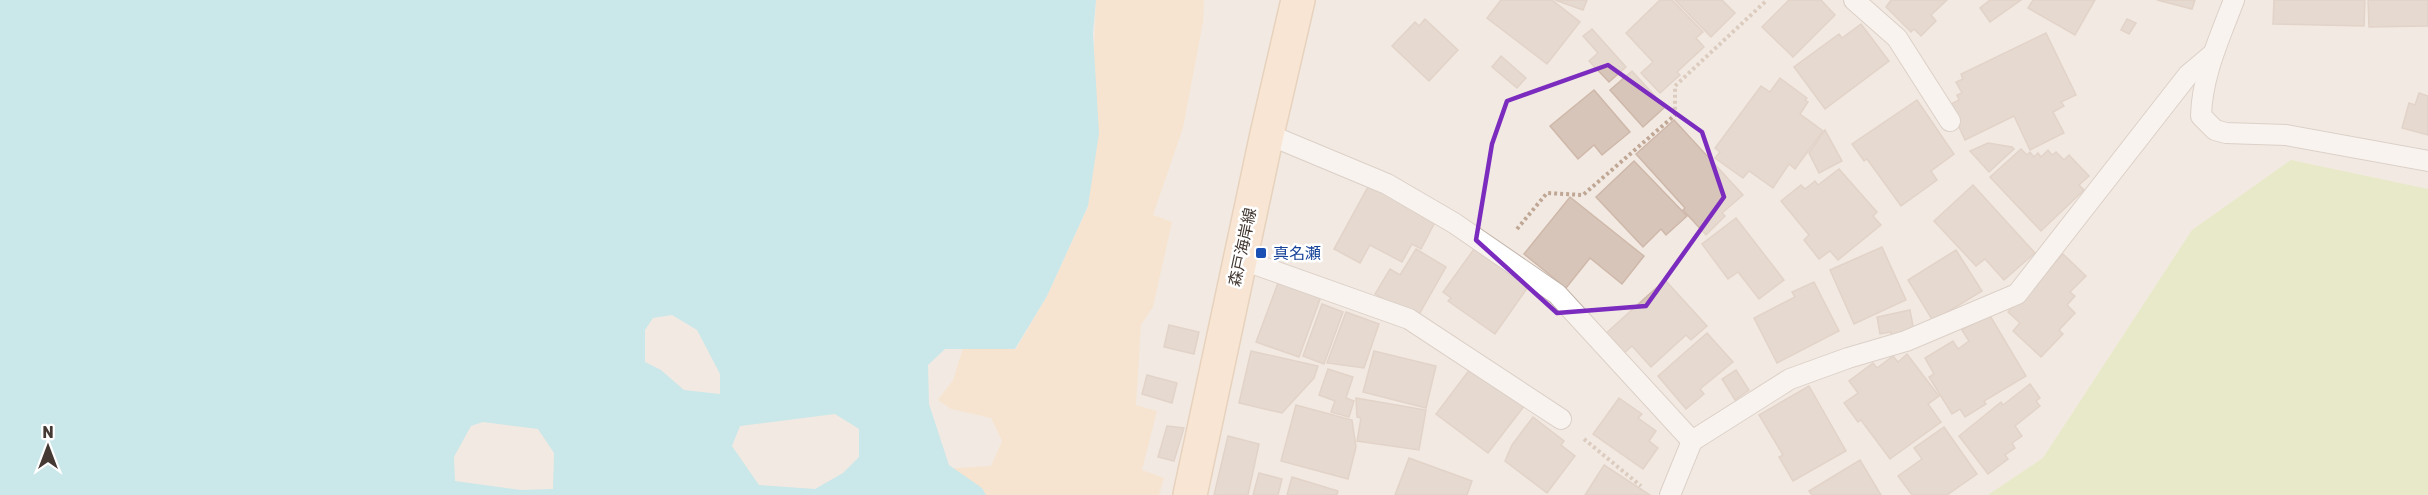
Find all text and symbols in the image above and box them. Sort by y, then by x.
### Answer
street label: 森戸海岸線 [1225,206,1260,288]
place label: 真名瀬 [1273,244,1321,263]
marker: 真名瀬 [1254,246,1268,260]
north arrow [18,417,78,477]
text: N [42,423,54,442]

